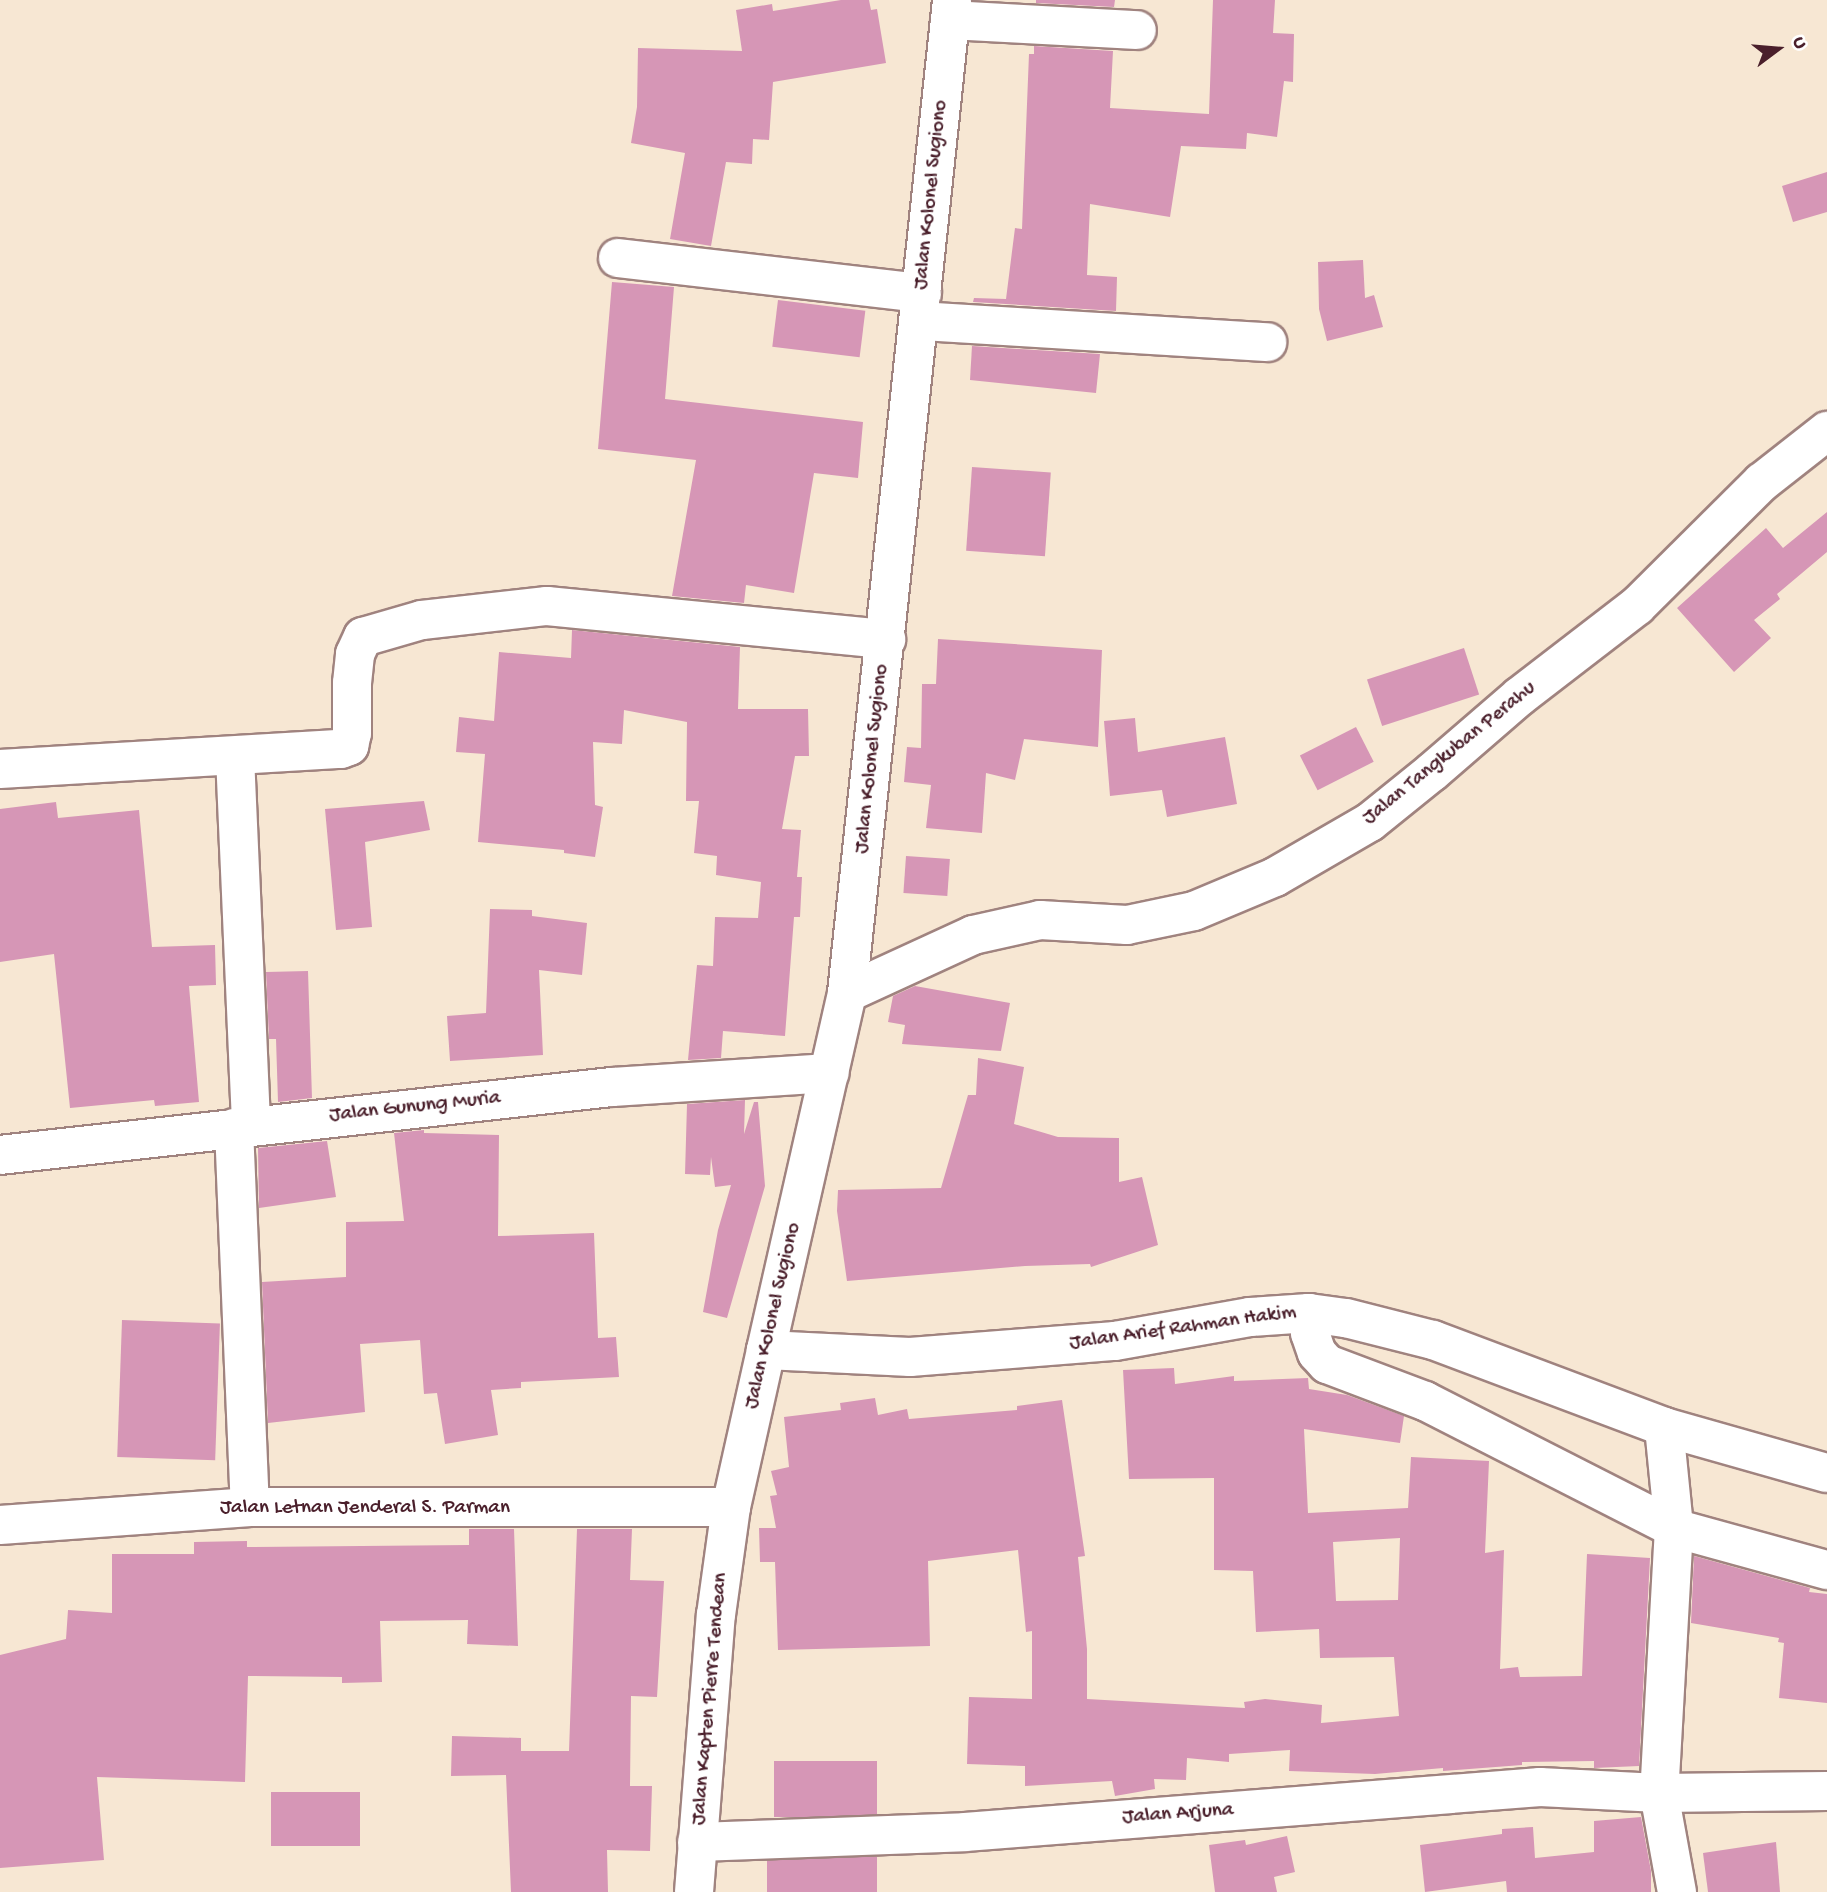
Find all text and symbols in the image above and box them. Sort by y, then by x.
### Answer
north arrow [1743,14,1813,84]
text: U [1786,35,1811,52]
street label: Jalan Kolonel Sugiono [910,99,954,291]
street label: Jalan Kolonel Sugiono [851,663,895,855]
street label: Jalan Tangkuban Perahu [1358,676,1542,832]
street label: Jalan Gunung Muria [328,1086,502,1130]
street label: Jalan Kolonel Sugiono [740,1220,808,1412]
street label: Jalan Arief Rahman Hakim [1068,1301,1298,1357]
street label: Jalan Letnan Jenderal S. Parman [220,1496,510,1522]
street label: Jalan Kapten Pierre Tendean [687,1572,735,1826]
street label: Jalan Arjuna [1122,1799,1234,1831]

